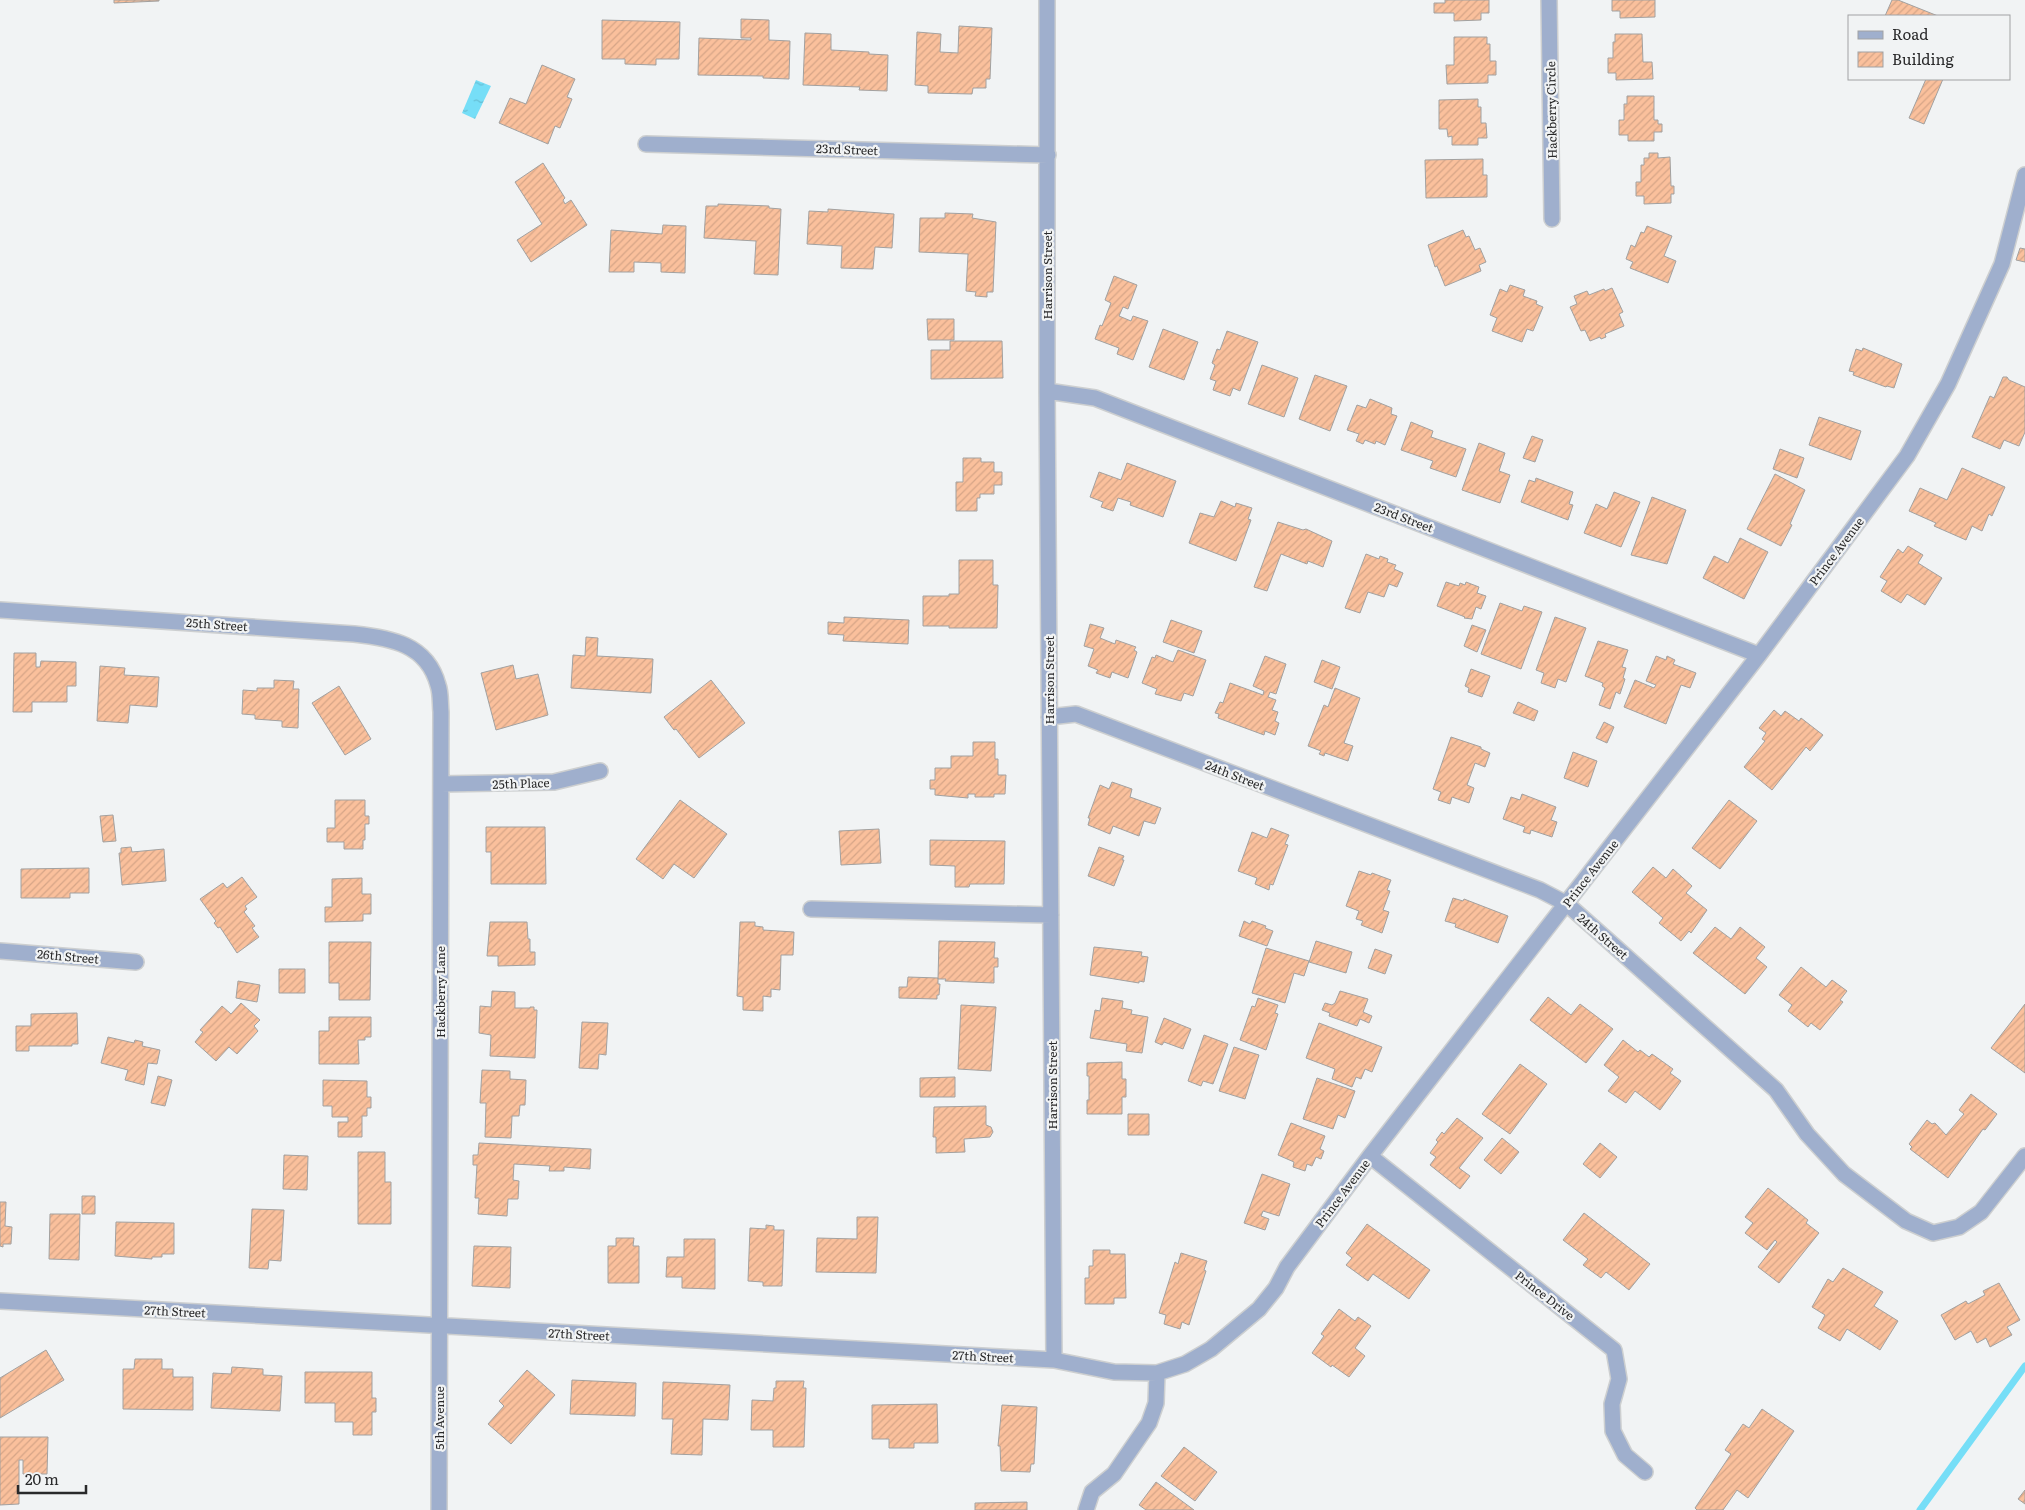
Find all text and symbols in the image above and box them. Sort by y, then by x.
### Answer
legend [1848,15,2010,80]
text: Road [1892,22,1928,45]
text: Building [1892,47,1954,70]
street label: Hackberry Circle [1541,61,1561,159]
street label: 23rd Street [816,139,879,159]
street label: Harrison Street [1038,230,1056,319]
street label: 23rd Street [1372,497,1436,537]
street label: Prince Avenue [1804,513,1868,589]
street label: 25th Street [186,613,249,635]
street label: Harrison Street [1040,635,1058,724]
street label: 24th Street [1203,755,1267,795]
street label: 25th Place [492,773,550,793]
street label: Prince Avenue [1558,835,1622,911]
street label: 24th Street [1574,909,1632,963]
street label: 26th Street [36,944,100,968]
street label: Hackberry Lane [431,946,449,1038]
street label: Harrison Street [1043,1040,1061,1129]
street label: Prince Avenue [1310,1155,1374,1231]
street label: Prince Drive [1512,1266,1578,1324]
street label: 27th Street [144,1300,206,1322]
street label: 27th Street [548,1323,610,1345]
street label: 27th Street [952,1345,1014,1367]
street label: 5th Avenue [430,1386,448,1450]
scale bar [18,1462,85,1494]
text: 20 m [25,1467,59,1490]

